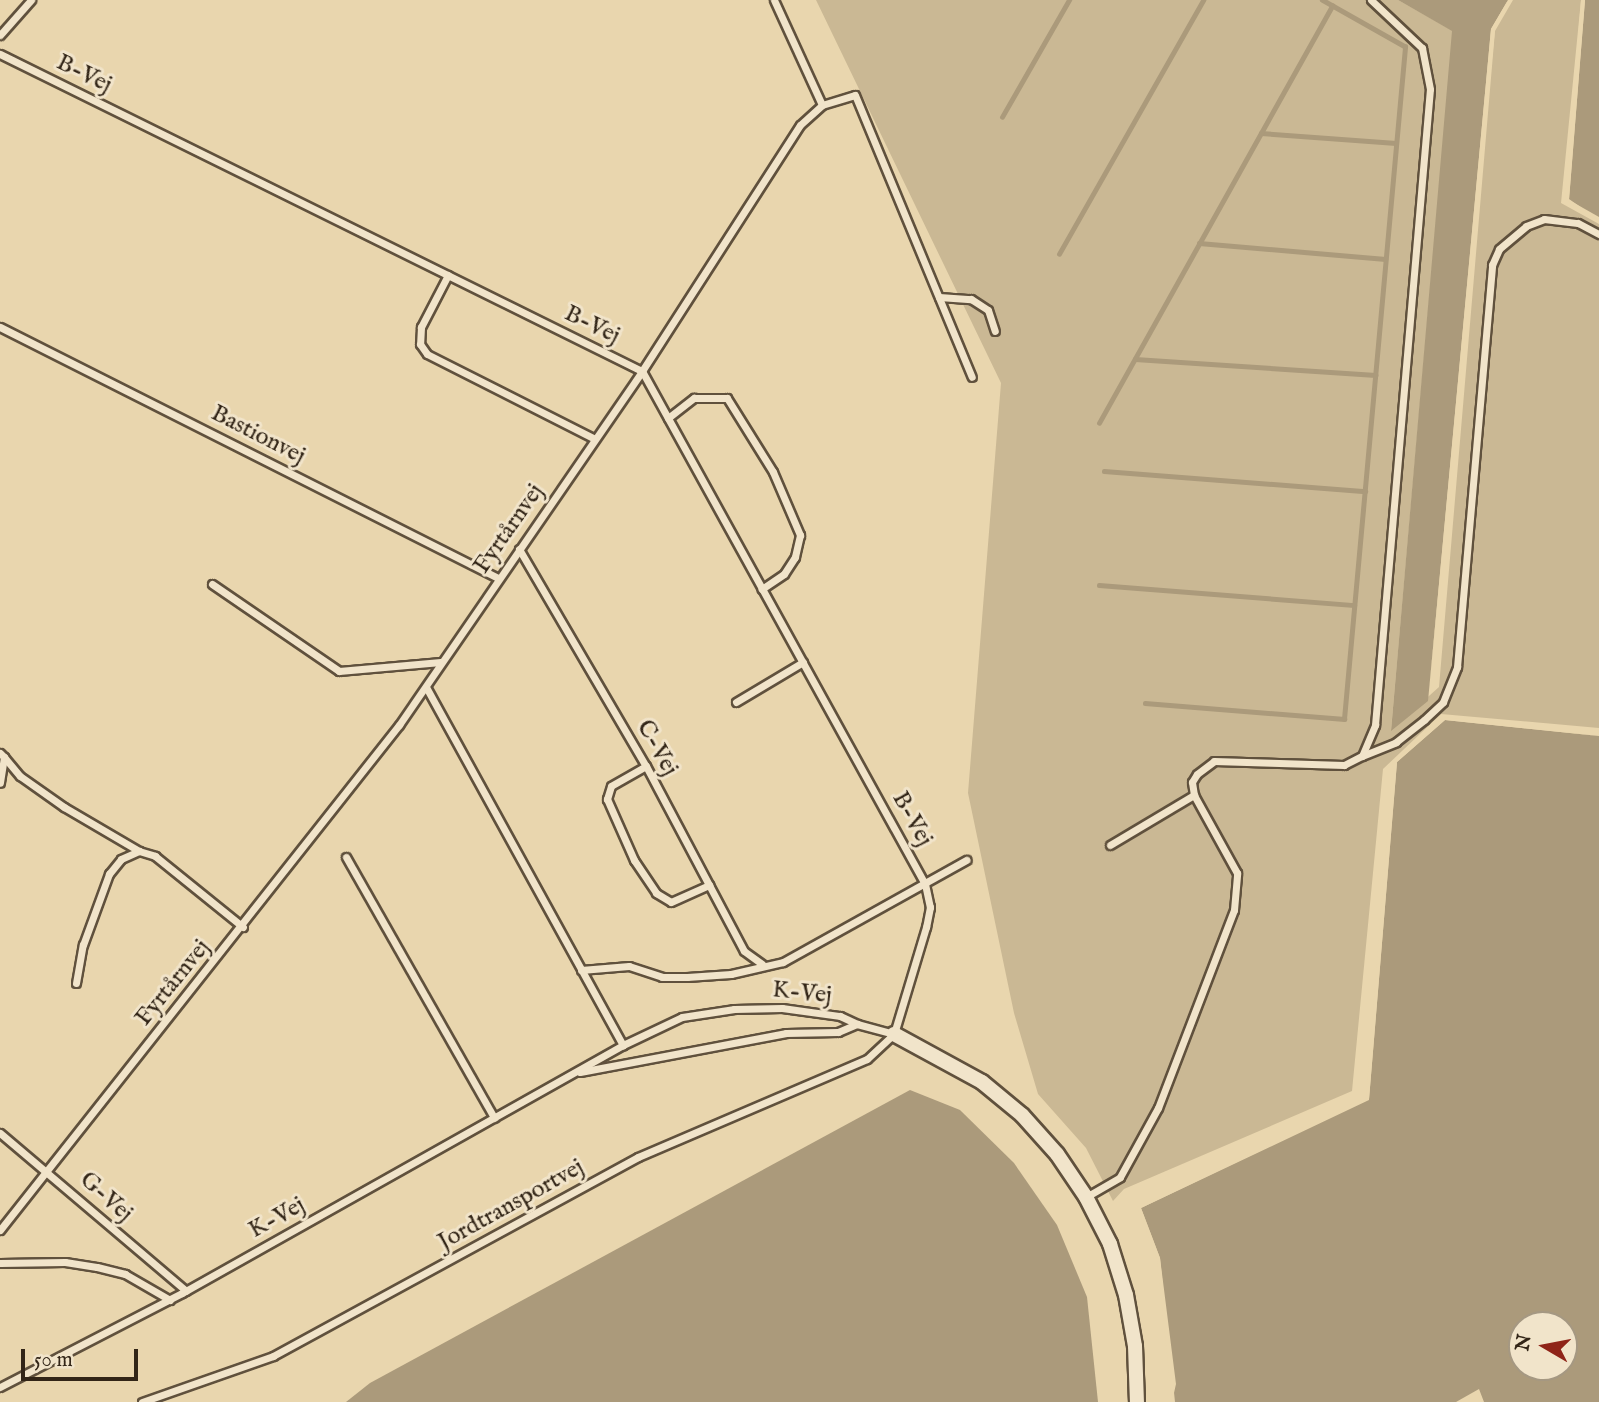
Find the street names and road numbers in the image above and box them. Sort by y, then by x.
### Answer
street label: B-Vej [52,48,116,100]
street label: B-Vej [560,299,624,351]
street label: Bastionvej [206,399,310,471]
street label: Fyrtårnvej [468,479,550,579]
street label: C-Vej [630,715,684,781]
street label: B-Vej [885,787,939,851]
street label: Fyrtårnvej [129,934,217,1032]
street label: K-Vej [771,976,833,1010]
street label: Jordtransportvej [433,1153,589,1257]
street label: G-Vej [74,1166,138,1228]
street label: K-Vej [244,1191,310,1245]

